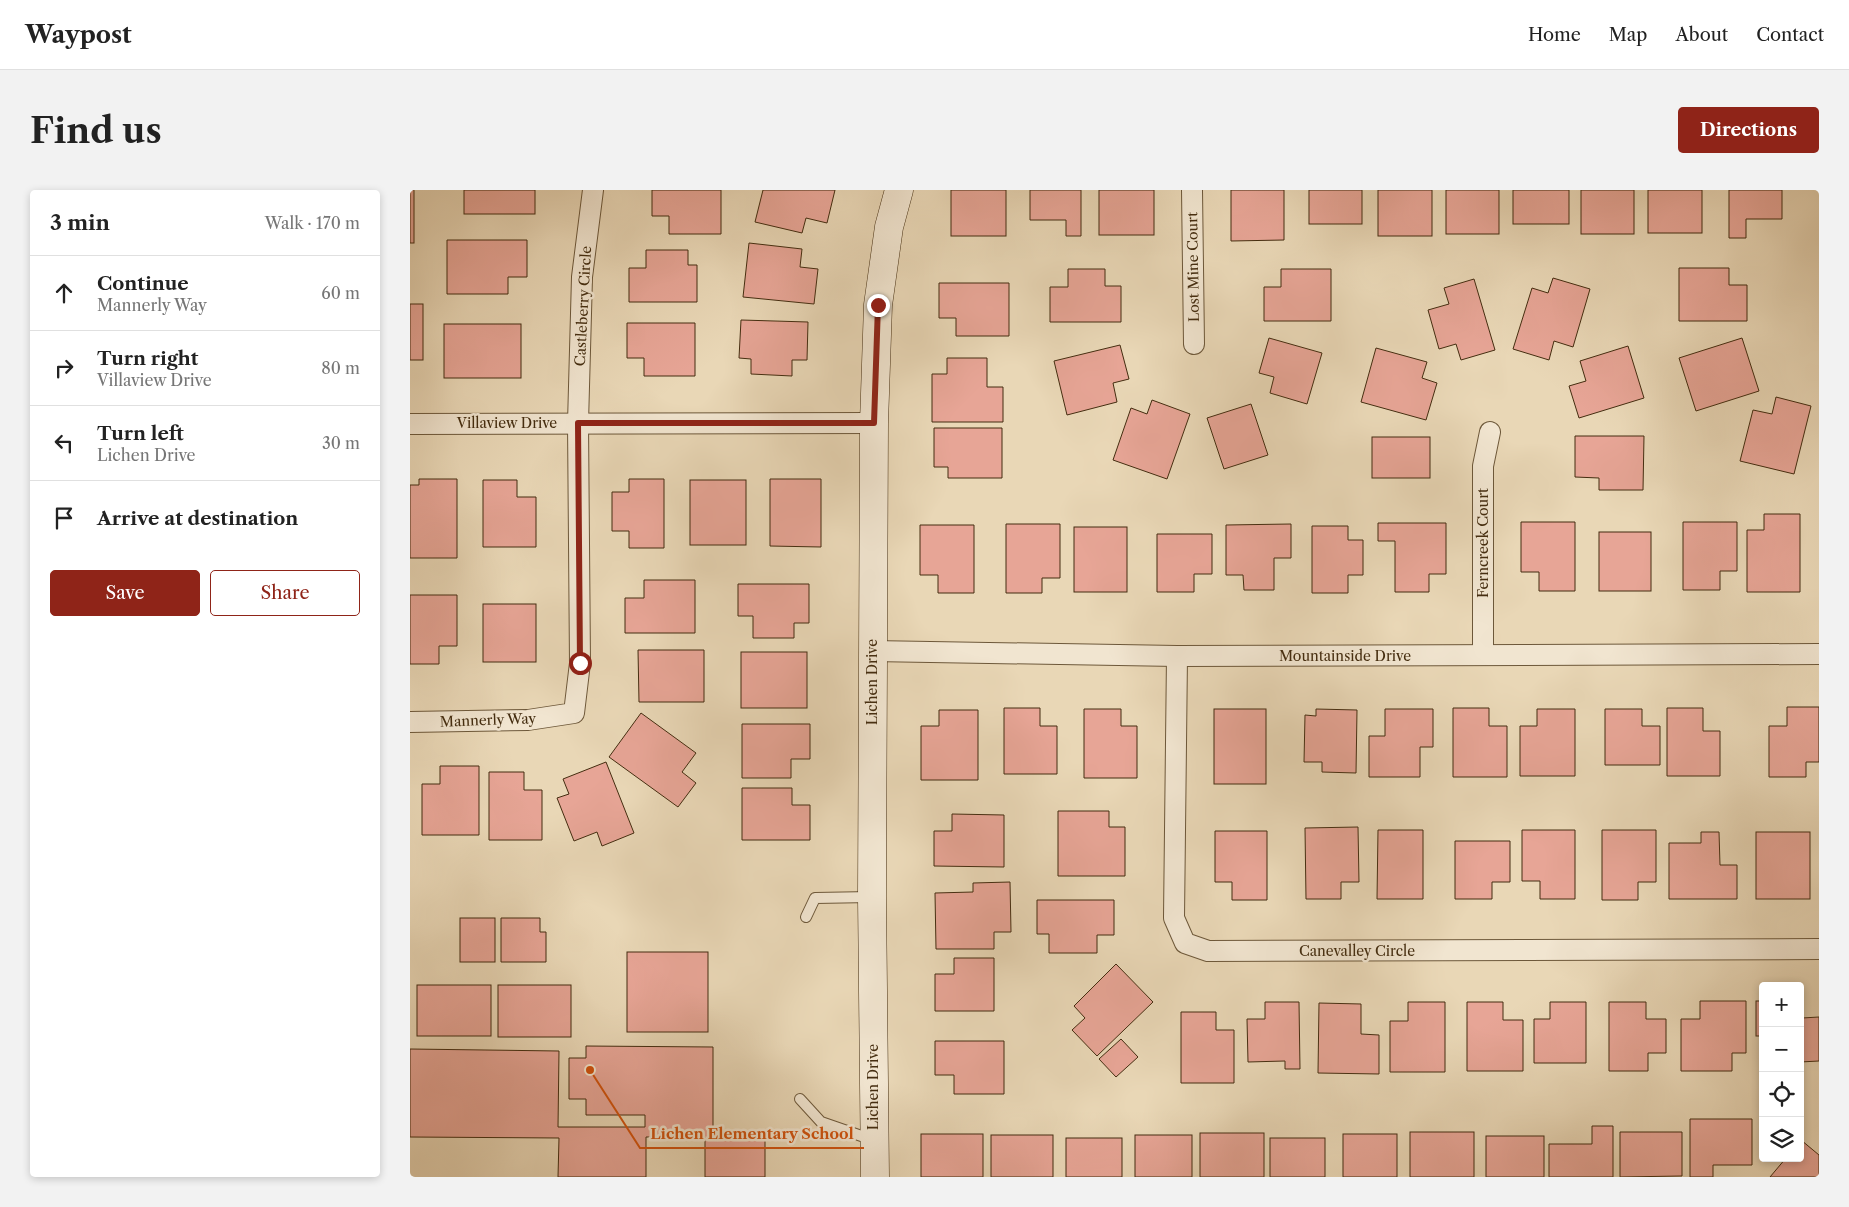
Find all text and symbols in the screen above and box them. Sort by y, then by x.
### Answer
text: Waypost [25,20,132,49]
text: Home [1528,24,1581,46]
text: Map [1609,24,1647,46]
text: About [1675,24,1728,46]
text: Contact [1756,24,1824,46]
button: Directions [1678,107,1819,153]
text: Find us [30,109,162,152]
text: 3 min [50,210,110,235]
street label: Lost Mine Court [1183,212,1203,322]
text: Walk · 170 m [265,213,360,233]
street label: Castleberry Circle [571,245,595,367]
text: Continue [97,272,189,295]
icon: ahead [50,279,78,307]
text: 60 m [321,283,360,303]
route end [867,294,890,317]
text: Mannerly Way [97,295,207,315]
text: Turn right [97,347,198,370]
icon: right [50,354,78,382]
text: 80 m [321,358,360,378]
text: Villaview Drive [97,370,212,390]
street label: Villaview Drive [456,414,557,432]
text: Turn left [97,422,184,445]
icon: left [50,429,78,457]
text: 30 m [322,433,360,453]
text: Lichen Drive [97,445,196,465]
street label: Ferncreek Court [1474,488,1492,598]
icon: arrive [50,504,78,532]
text: Arrive at destination [97,507,298,530]
button: Save [50,570,200,616]
button: Share [210,570,360,616]
street label: Lichen Drive [863,639,881,725]
street label: Mountainside Drive [1279,647,1411,665]
route start [569,652,592,675]
street label: Mannerly Way [440,709,537,731]
street label: Canevalley Circle [1299,942,1415,960]
map controls [1759,982,1804,1162]
button: + [1759,982,1804,1027]
button: − [1759,1027,1804,1072]
street label: Lichen Drive [864,1044,882,1130]
button: locate [1759,1072,1804,1117]
button: layers [1759,1117,1804,1162]
callout: Lichen Elementary School [640,1118,864,1148]
text: Lichen Elementary School [650,1124,854,1143]

